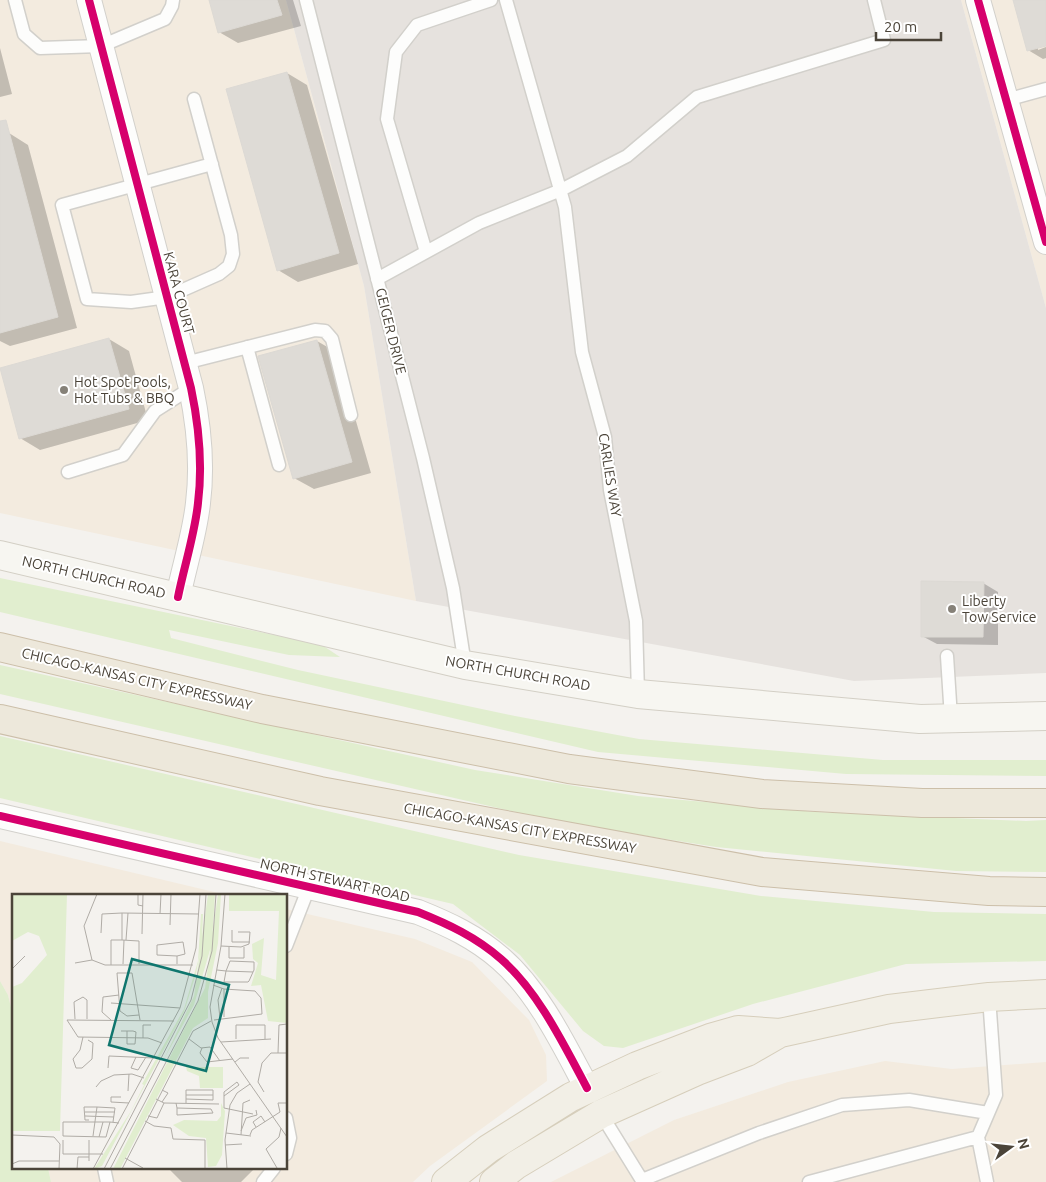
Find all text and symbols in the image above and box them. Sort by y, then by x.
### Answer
scale bar [876,10,941,42]
text: 20 m [884,18,917,35]
street label: KARA COURT [160,250,198,336]
street label: GEIGER DRIVE [373,286,410,376]
place label: Hot Spot Pools, Hot Tubs & BBQ [74,374,175,406]
marker: Hot Spot Pools, Hot Tubs & BBQ [58,384,70,396]
street label: CARLIES WAY [595,432,625,518]
street label: NORTH CHURCH ROAD [21,553,167,601]
place label: Liberty Tow Service [962,593,1036,625]
marker: Liberty Tow Service [946,603,958,615]
street label: CHICAGO-KANSAS CITY EXPRESSWAY [20,645,254,713]
street label: NORTH CHURCH ROAD [444,652,592,694]
street label: CHICAGO-KANSAS CITY EXPRESSWAY [402,800,638,856]
street label: NORTH STEWART ROAD [259,855,412,905]
inset map [12,894,288,1170]
north arrow [986,1122,1036,1172]
text: N [1014,1137,1033,1151]

